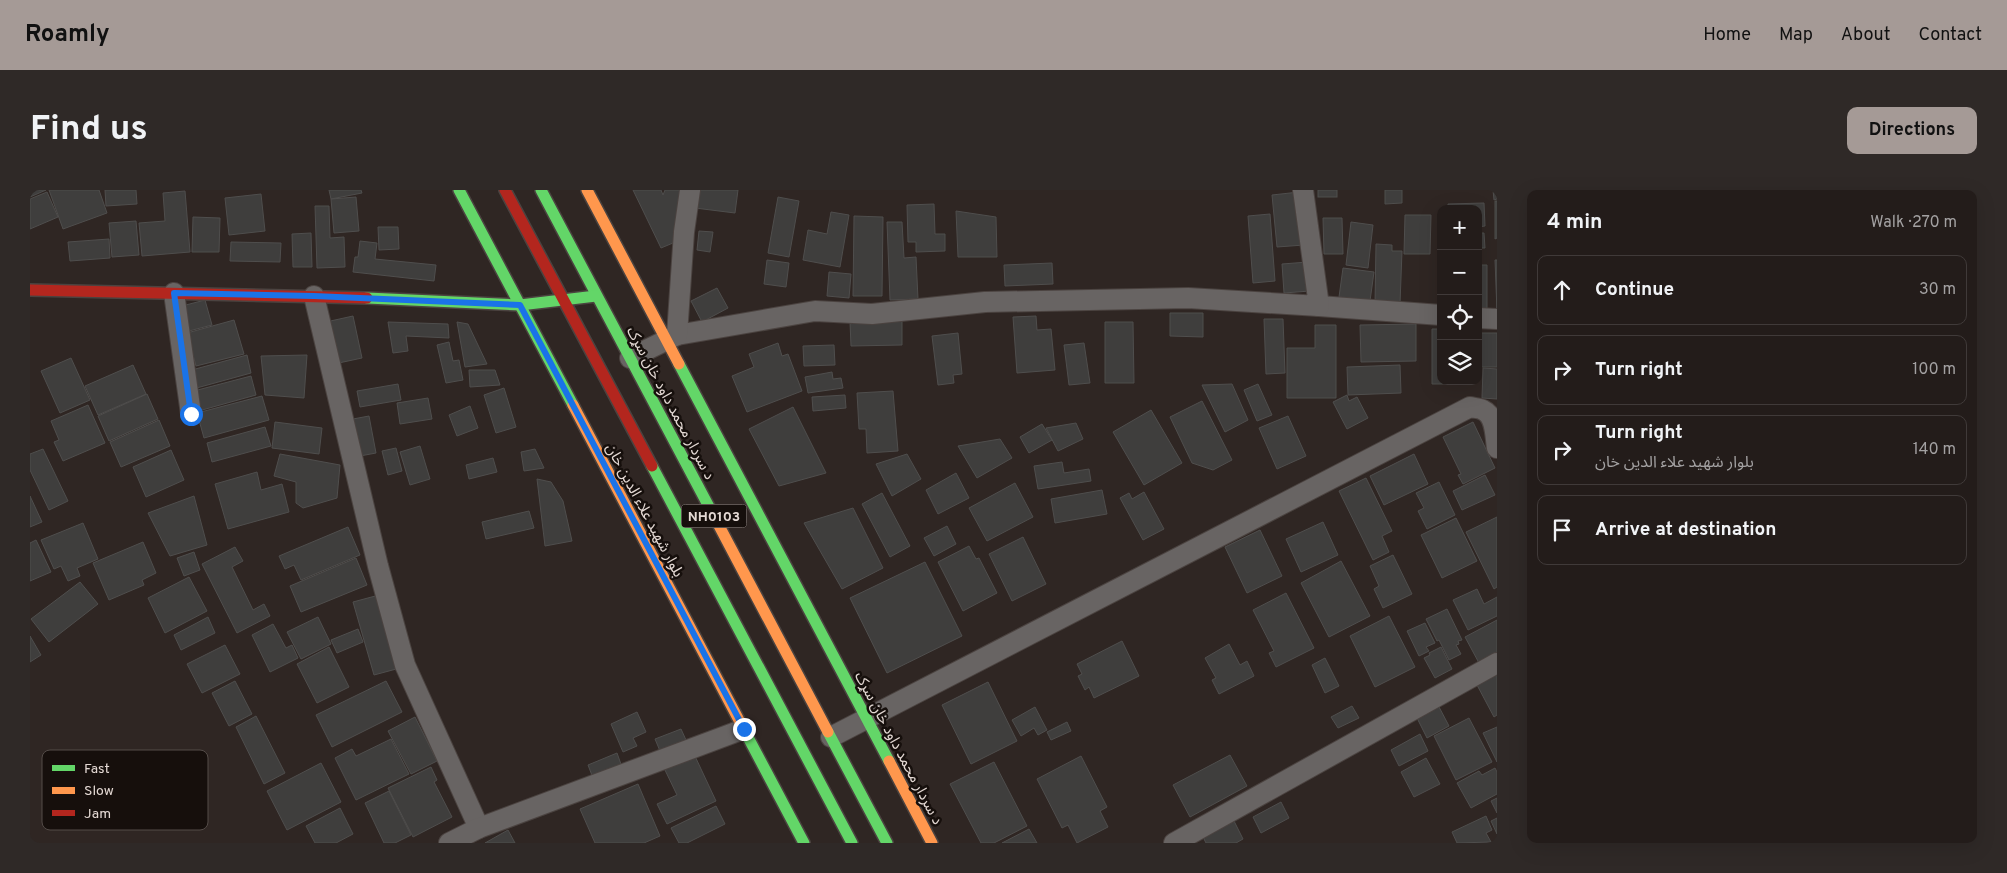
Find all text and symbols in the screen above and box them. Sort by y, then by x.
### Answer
text: Roamly [25,20,110,50]
text: Home [1703,24,1751,47]
text: Map [1779,24,1813,47]
text: About [1841,24,1890,47]
text: Contact [1918,24,1982,47]
button: Directions [1847,107,1977,154]
text: Find us [30,108,148,152]
map controls [1437,205,1482,385]
button: + [1437,205,1482,250]
text: 4 min [1547,209,1603,236]
text: Walk · 270 m [1870,213,1957,233]
button: − [1437,250,1482,295]
icon: ahead [1548,276,1576,304]
text: Continue [1595,278,1674,302]
text: 30 m [1919,280,1956,300]
button: locate [1437,295,1482,340]
street label: د سردار محمد داود خان سړک [621,324,718,484]
button: layers [1437,340,1482,385]
icon: right [1548,356,1576,384]
text: Turn right [1595,358,1683,382]
text: 100 m [1912,360,1956,380]
route start [180,403,203,426]
text: Turn right [1595,421,1683,445]
icon: right [1548,436,1576,464]
text: 140 m [1913,440,1956,460]
street label: بلوار شهید علاء الدین خان [600,441,687,581]
text: بلوار شهید علاء الدین خان [1595,453,1754,473]
road number: NH0103 [682,504,746,528]
icon: arrive [1548,516,1576,544]
text: Arrive at destination [1595,518,1776,542]
street label: د سردار محمد داود خان سړک [849,669,946,829]
route end [733,718,756,741]
legend [42,750,208,830]
text: Fast [84,761,110,778]
text: Slow [84,783,114,800]
text: Jam [84,806,111,823]

